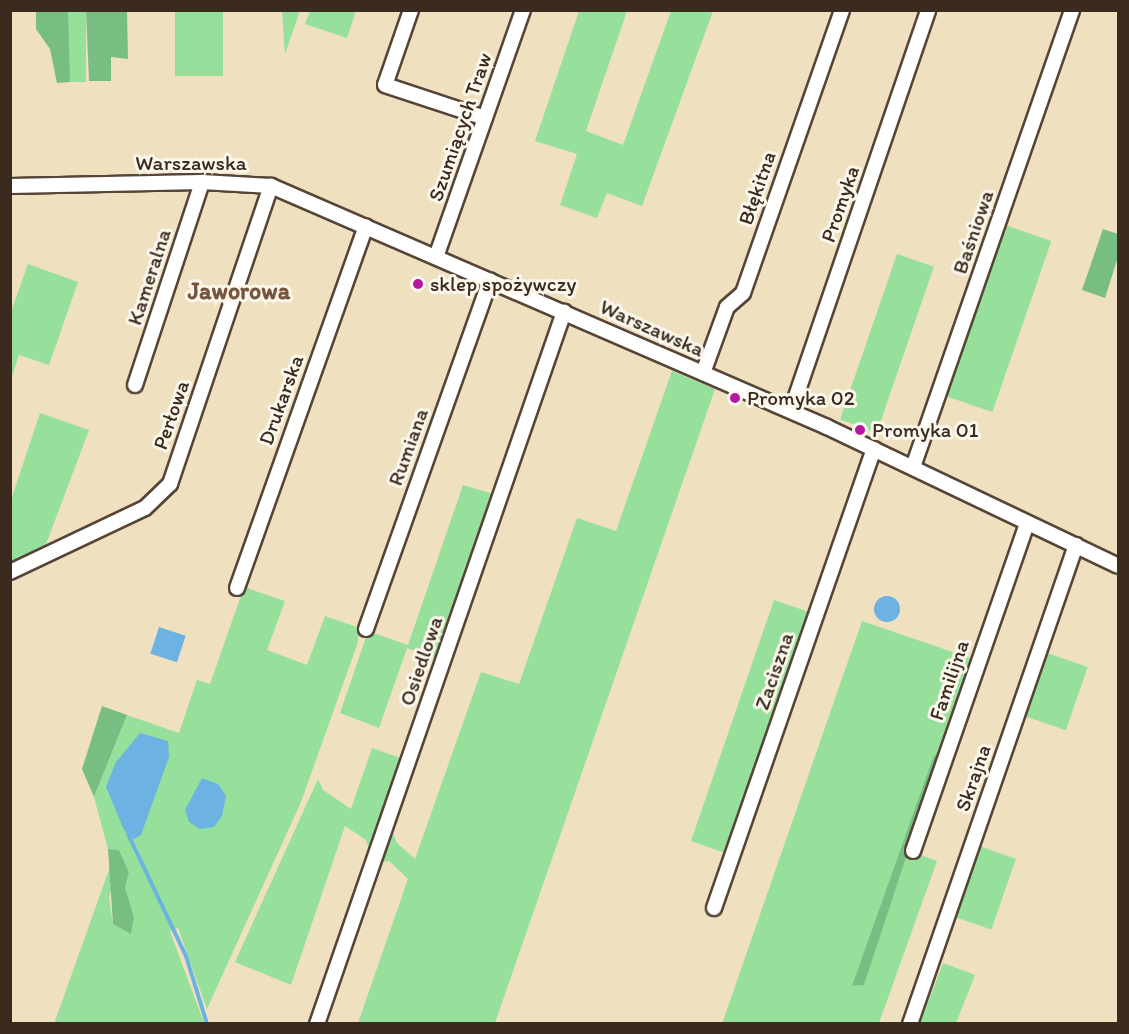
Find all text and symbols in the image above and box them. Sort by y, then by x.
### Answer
street label: Szumiących Traw [423,49,497,205]
street label: Błękitna [733,148,781,228]
street label: Warszawska [135,150,247,176]
street label: Promyka [815,162,865,246]
street label: Baśniowa [947,187,999,277]
street label: Kameralna [122,226,176,328]
place label: sklep spożywczy [430,271,575,297]
district label: Jaworowa [188,277,290,305]
marker: sklep spożywczy [411,277,425,291]
street label: Warszawska [596,294,708,362]
street label: Drukarska [253,351,309,449]
street label: Perłowa [147,377,195,453]
place label: Promyka 02 [747,385,855,411]
marker: Promyka 02 [728,391,742,405]
street label: Rumiana [382,405,434,489]
place label: Promyka 01 [872,417,979,443]
marker: Promyka 01 [853,423,867,437]
street label: Osiedlowa [394,613,448,709]
street label: Zaciszna [749,629,799,713]
street label: Familijna [924,637,974,723]
street label: Skrajna [950,741,996,815]

